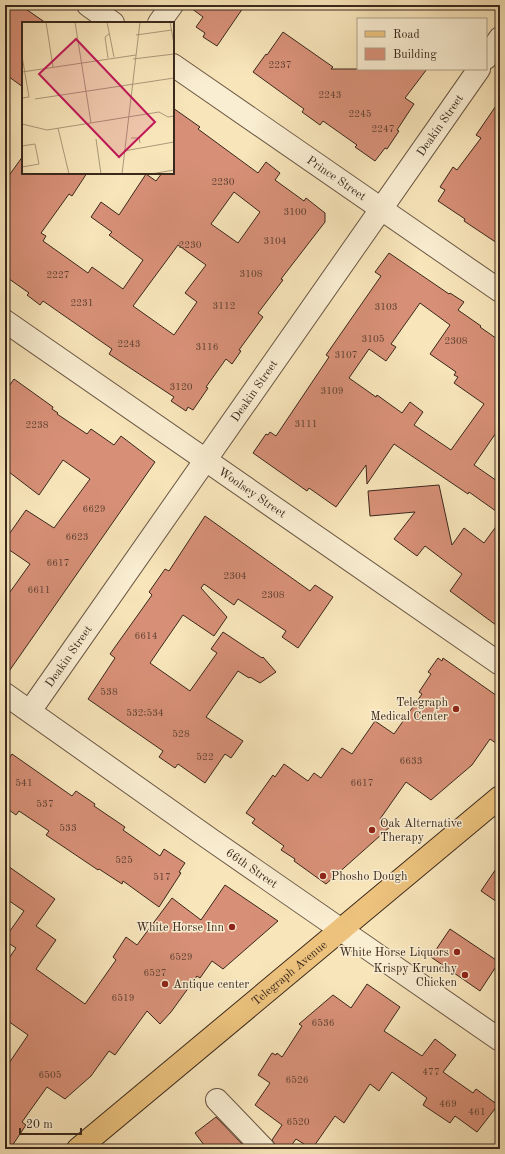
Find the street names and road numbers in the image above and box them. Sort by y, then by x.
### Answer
street label: Deakin Street [415,93,466,159]
street label: Prince Street [304,154,368,203]
street label: Deakin Street [229,358,280,424]
street label: Woolsey Street [216,466,288,521]
street label: Deakin Street [44,624,95,690]
street label: 66th Street [223,847,279,891]
street label: Telegraph Avenue [250,939,330,1008]

